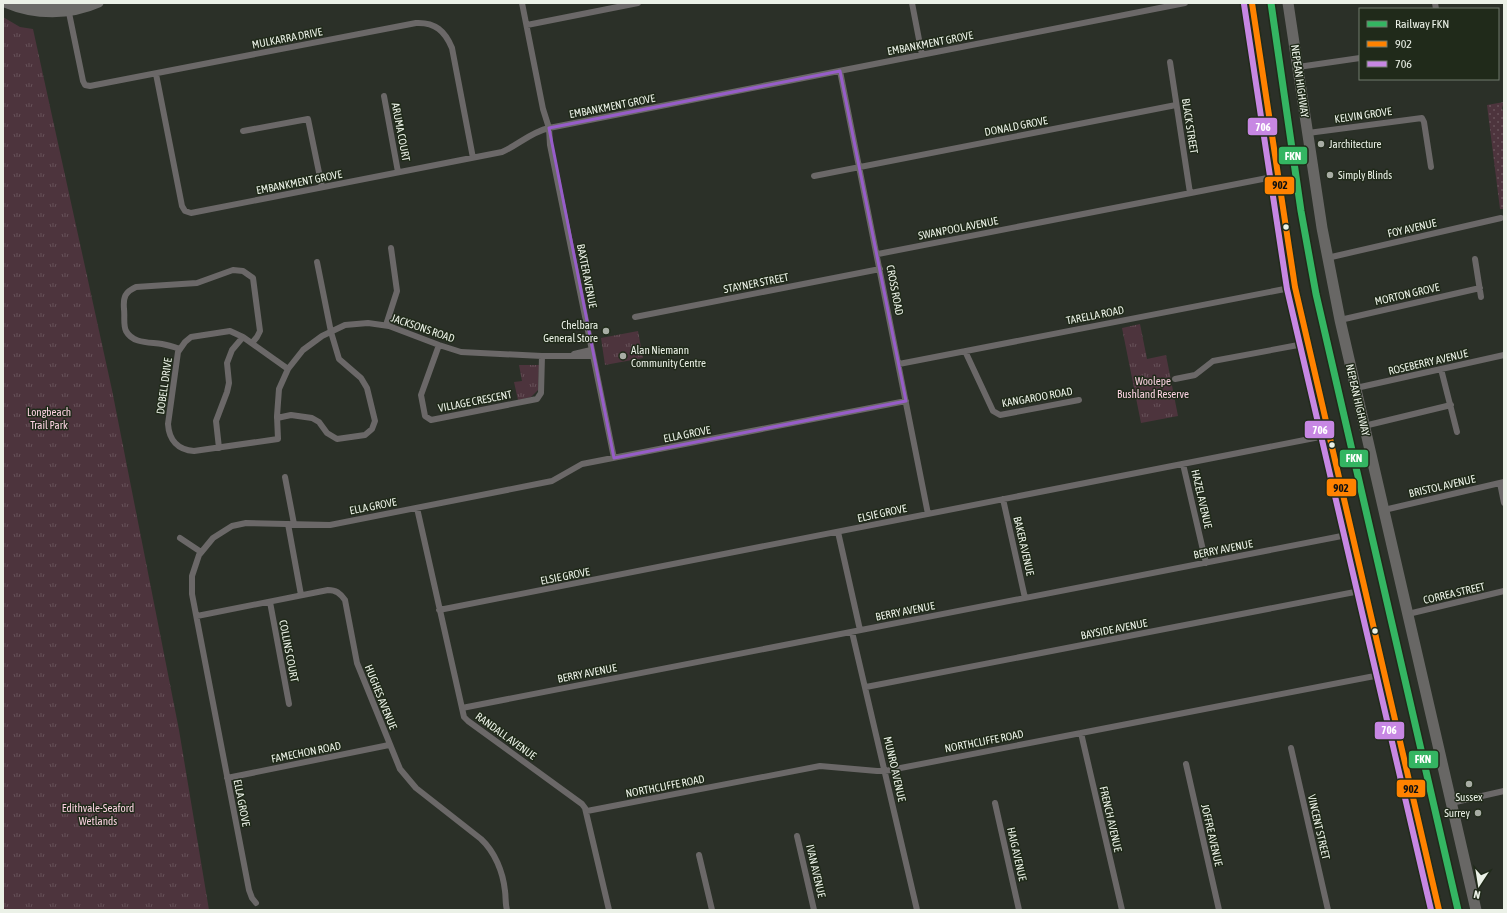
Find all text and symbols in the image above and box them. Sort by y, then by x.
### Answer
legend [1359,8,1499,80]
text: Railway FKN [1395,17,1449,31]
street label: MULKARRA DRIVE [251,25,323,51]
street label: EMBANKMENT GROVE [886,29,974,57]
text: 902 [1395,37,1412,51]
street label: NEPEAN HIGHWAY [1289,44,1311,118]
text: 706 [1395,57,1412,71]
street label: EMBANKMENT GROVE [568,92,656,120]
street label: BLACK STREET [1180,97,1200,155]
street label: ARUMA COURT [389,102,413,163]
street label: KELVIN GROVE [1334,105,1393,125]
street label: DONALD GROVE [983,114,1049,138]
line badge: 706 [1247,117,1278,136]
text: 706 [1255,121,1271,133]
place label: Jarchitecture [1329,138,1382,150]
marker: Jarchitecture [1316,139,1326,149]
line badge: FKN [1278,146,1308,165]
text: FKN [1285,150,1301,162]
street label: EMBANKMENT GROVE [255,168,343,196]
place label: Simply Blinds [1338,169,1392,181]
marker: Simply Blinds [1325,170,1335,180]
line badge: 902 [1264,176,1295,195]
text: 902 [1272,179,1288,191]
street label: SWANPOOL AVENUE [917,214,999,242]
street label: FOY AVENUE [1386,216,1438,239]
unlabelled marker [1281,222,1291,232]
street label: BAXTER AVENUE [575,243,599,309]
street label: CROSS ROAD [884,264,906,316]
street label: STAYNER STREET [722,271,790,295]
street label: MORTON GROVE [1374,281,1441,307]
street label: TARELLA ROAD [1065,304,1125,326]
street label: JACKSONS ROAD [390,312,456,344]
place label: Chelbara General Store [543,319,598,344]
marker: Chelbara General Store [601,326,611,336]
place label: Alan Niemann Community Centre [631,344,706,369]
street label: ROSEBERRY AVENUE [1387,347,1469,377]
marker: Alan Niemann Community Centre [618,351,628,361]
street label: DOBELL DRIVE [154,357,174,415]
street label: NEPEAN HIGHWAY [1344,363,1372,437]
park label: Woolepe Bushland Reserve [1117,375,1189,400]
street label: KANGAROO ROAD [1001,385,1073,409]
street label: VILLAGE CRESCENT [437,388,513,414]
park label: Longbeach Trail Park [27,406,71,431]
line badge: 706 [1304,420,1335,439]
street label: ELLA GROVE [662,424,712,444]
text: 706 [1312,424,1328,436]
unlabelled marker [1327,440,1337,450]
line badge: FKN [1339,449,1369,468]
text: FKN [1346,452,1362,464]
street label: HAZEL AVENUE [1189,468,1215,530]
street label: BRISTOL AVENUE [1408,472,1477,499]
line badge: 902 [1326,478,1357,497]
text: 902 [1333,482,1349,494]
street label: ELLA GROVE [348,496,398,516]
street label: ELSIE GROVE [856,502,908,524]
street label: BAKER AVENUE [1011,515,1037,577]
street label: BERRY AVENUE [1192,537,1254,561]
street label: ELSIE GROVE [539,565,591,587]
street label: CORREA STREET [1422,580,1486,606]
street label: BERRY AVENUE [874,599,936,623]
street label: BAYSIDE AVENUE [1080,617,1149,641]
street label: COLLINS COURT [277,619,301,683]
unlabelled marker [1370,626,1380,636]
street label: BERRY AVENUE [556,661,618,685]
street label: HUGHES AVENUE [363,663,400,731]
street label: RANDALL AVENUE [473,710,539,762]
line badge: 706 [1374,721,1405,740]
text: 706 [1381,724,1397,736]
street label: NORTHCLIFFE ROAD [944,727,1024,755]
street label: MUNRO AVENUE [882,735,908,803]
street label: FAMECHON ROAD [270,739,342,765]
line badge: FKN [1408,750,1439,769]
text: FKN [1415,753,1431,765]
street label: NORTHCLIFFE ROAD [625,772,705,800]
street label: ELLA GROVE [232,778,252,828]
line badge: 902 [1396,779,1426,798]
marker: Sussex [1464,779,1474,789]
text: 902 [1403,783,1419,795]
street label: FRENCH AVENUE [1098,785,1124,853]
place label: Sussex [1455,791,1483,803]
street label: VINCENT STREET [1306,793,1332,861]
park label: Edithvale-Seaford Wetlands [62,802,134,827]
street label: JOFFRE AVENUE [1199,803,1225,868]
place label: Surrey [1444,807,1470,819]
marker: Surrey [1473,808,1483,818]
street label: HAIG AVENUE [1005,826,1029,882]
street label: IVAN AVENUE [804,843,828,899]
north arrow [1459,865,1499,905]
text: N [1472,888,1481,901]

